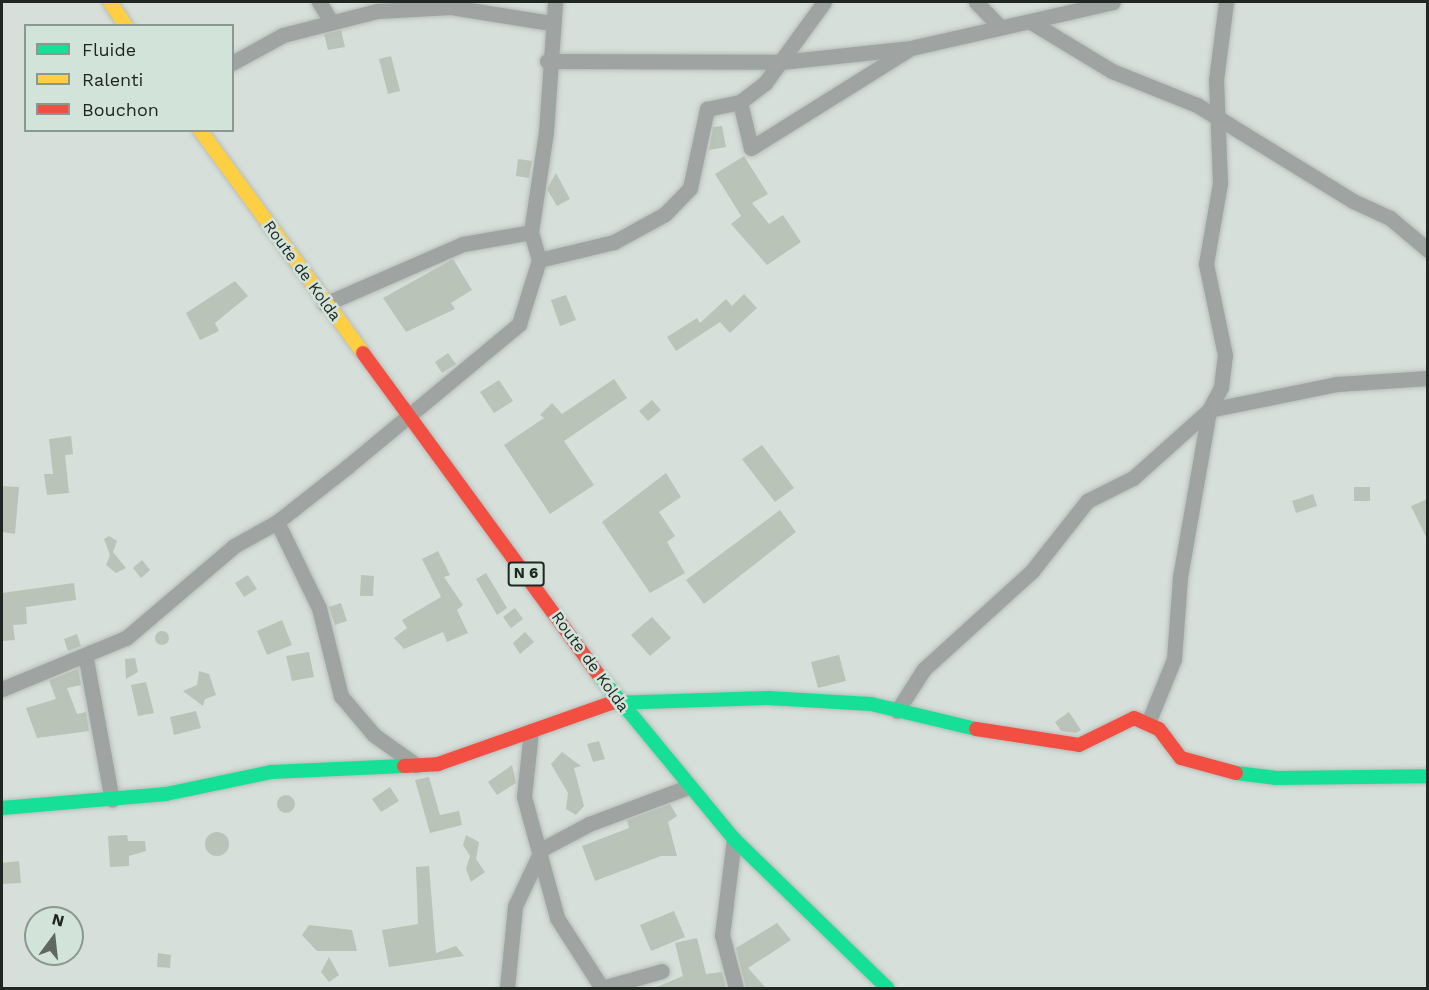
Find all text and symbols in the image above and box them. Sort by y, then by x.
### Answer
legend [24,24,234,132]
text: Fluide [82,39,136,60]
text: Ralenti [82,69,143,90]
text: Bouchon [82,99,159,120]
street label: Route de Kolda [259,217,345,325]
road number: N 6 [506,562,546,586]
street label: Route de Kolda [547,608,633,716]
north arrow [24,906,84,966]
text: N [50,909,66,931]

